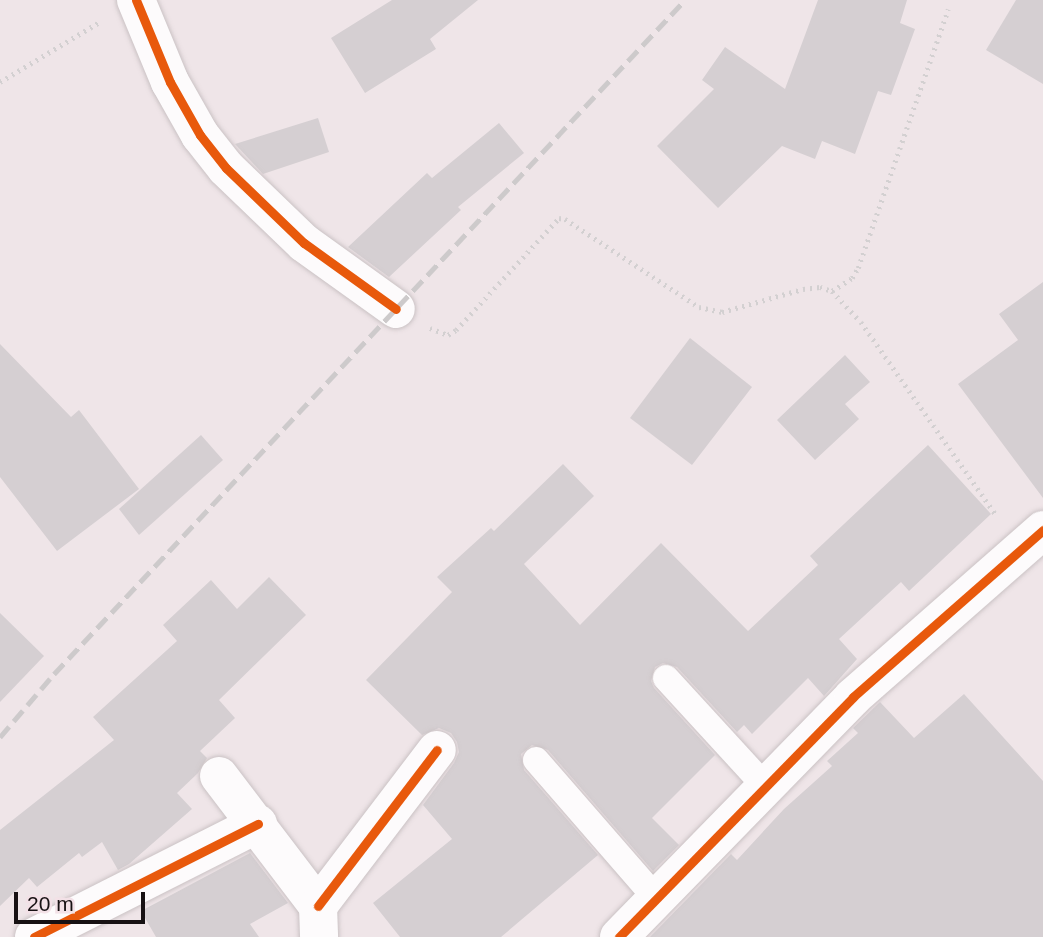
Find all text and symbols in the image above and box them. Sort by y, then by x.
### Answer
scale bar [18,878,149,922]
text: 20 m [27,892,74,915]

